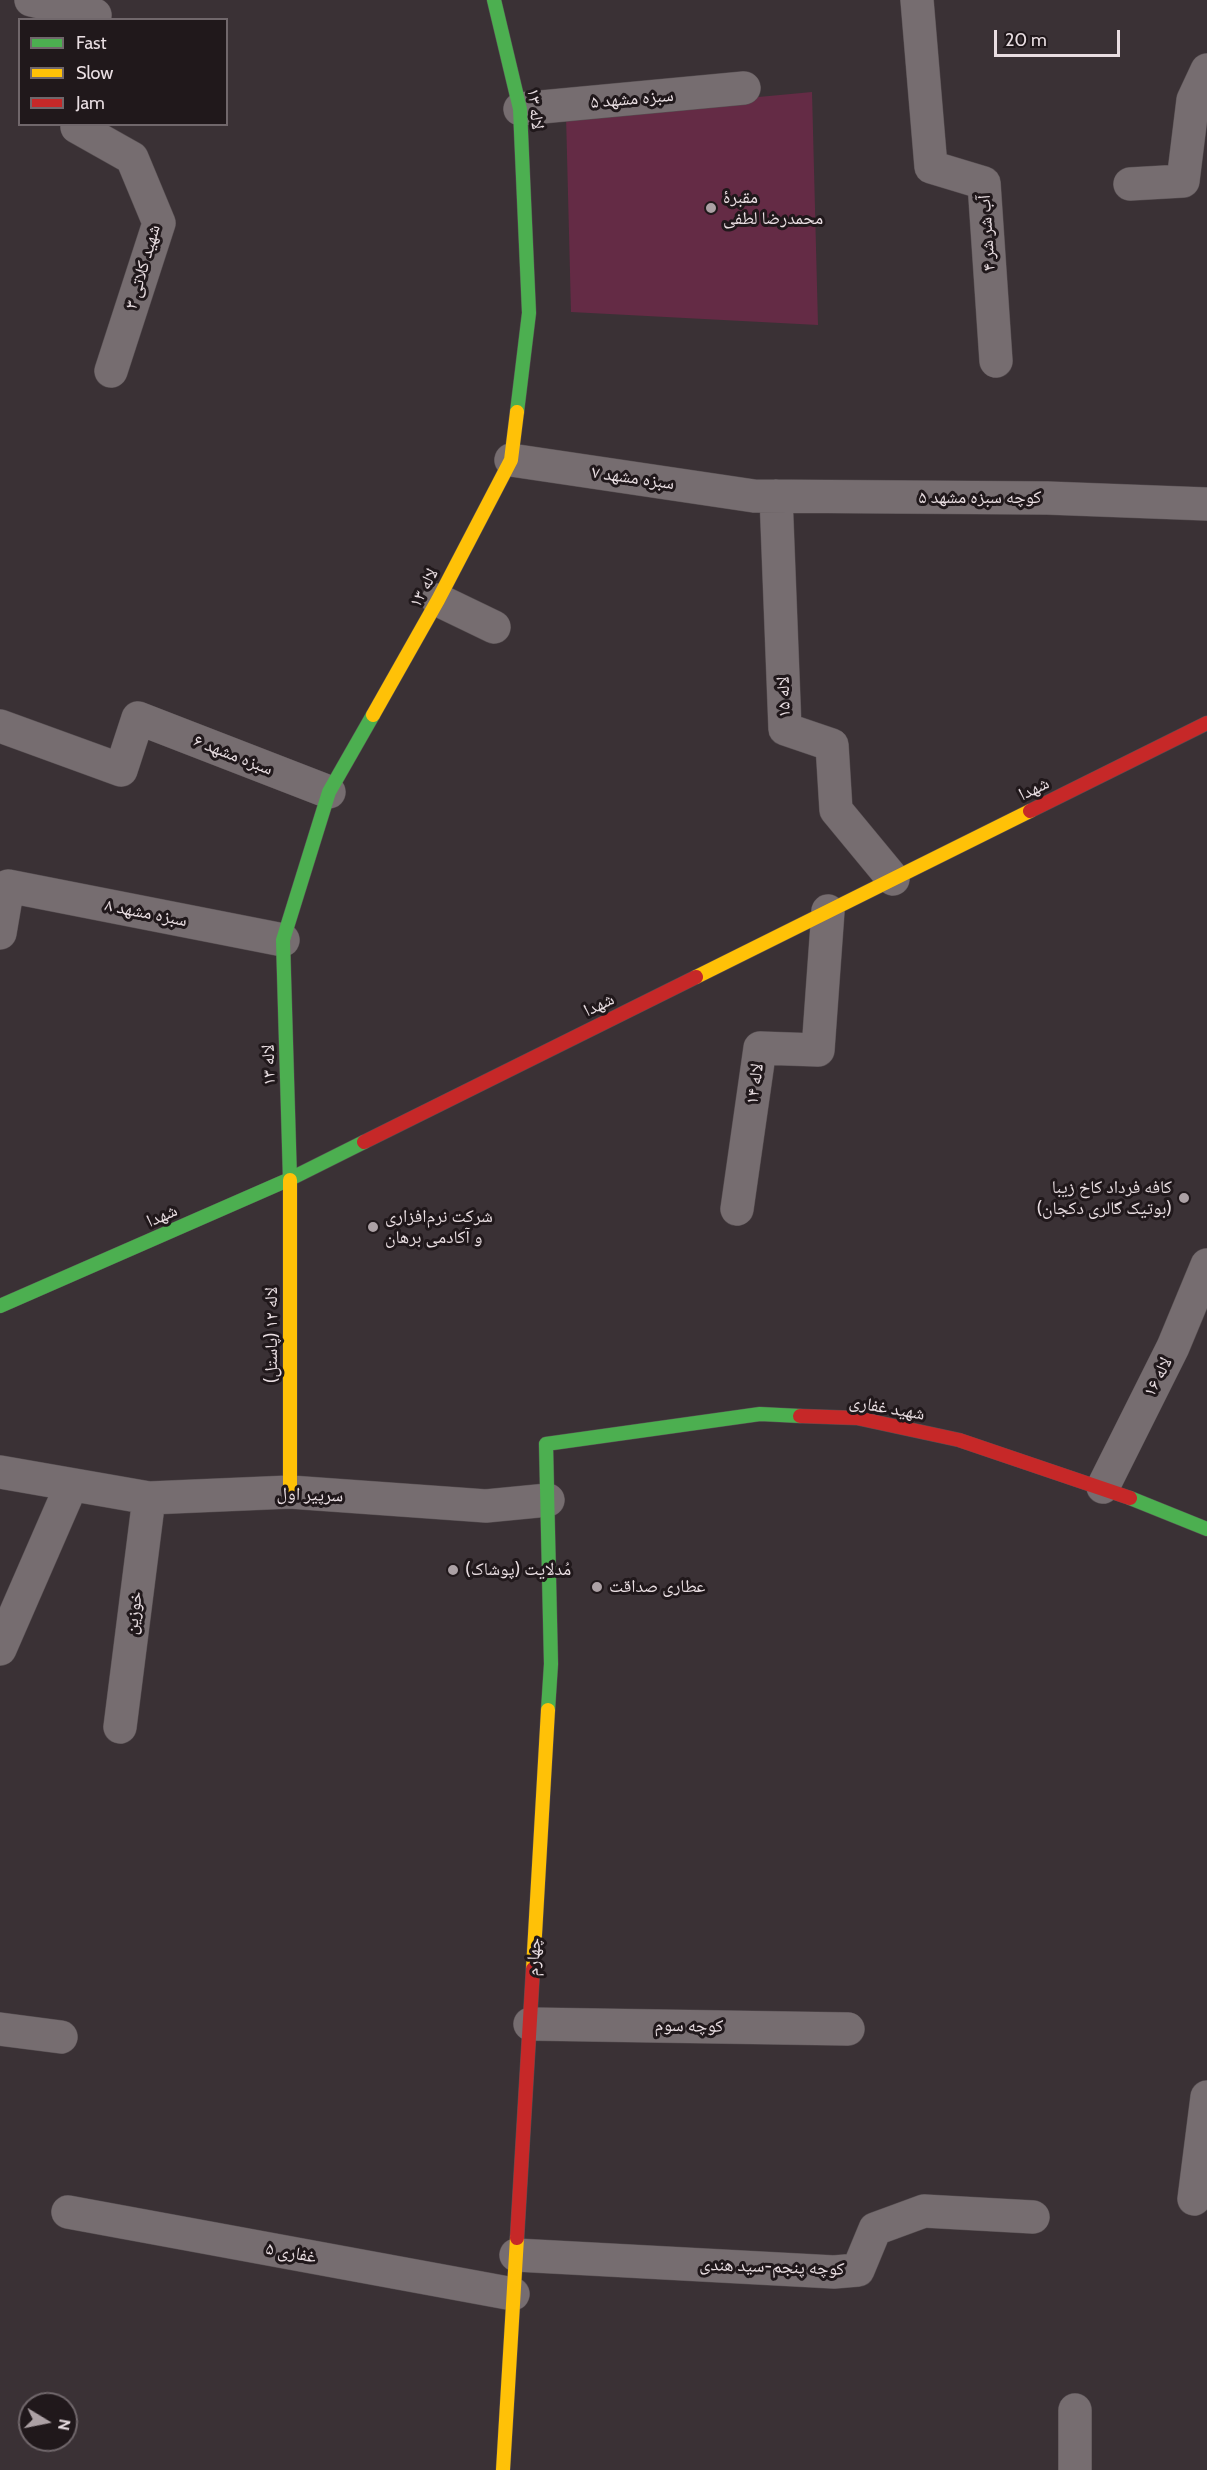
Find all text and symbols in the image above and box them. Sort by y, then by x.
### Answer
legend [18,18,228,126]
scale bar [997,18,1123,56]
text: 20 m [1005,29,1047,51]
text: Fast [76,32,107,54]
text: Slow [76,62,113,84]
street label: ۵ سبزه مشهد [590,85,674,113]
street label: لاله ۱۳ [522,87,548,131]
text: Jam [76,92,105,114]
place label: مقبرهٔ محمدرضا لطفی [723,187,823,230]
street label: ۴ آب شر شر [974,194,1000,272]
marker: مقبرهٔ محمدرضا لطفی [704,201,718,215]
street label: ۳ شهید کلاتی [121,222,165,312]
street label: ۷ سبزه مشهد [590,461,676,495]
street label: کوچه سبزه مشهد ۵ [919,487,1041,509]
street label: لاله ۱۳ [405,565,443,611]
street label: ۱۵ لاله [772,676,796,718]
street label: ۶ سبزه مشهد [190,730,276,780]
street label: شهدا [1015,772,1053,806]
street label: ۸ سبزه مشهد [103,894,189,932]
street label: شهدا [580,988,618,1022]
street label: لاله ۱۳ [257,1044,281,1086]
street label: ۱۴ لاله [741,1062,769,1106]
place label: کافه فرداد کاخ زیبا (بوتیک گالری دکجان) [1036,1177,1172,1220]
marker: کافه فرداد کاخ زیبا (بوتیک گالری دکجان) [1177,1191,1191,1205]
street label: شهدا [143,1200,181,1232]
place label: شرکت نرم‌افزاری و آکادمی برهان [385,1206,493,1248]
marker: شرکت نرم‌افزاری و آکادمی برهان [366,1220,380,1234]
street label: لاله ۱۲ (پاستل) [261,1287,283,1383]
street label: لاله ۱۶ [1139,1354,1177,1400]
street label: شهید غفاری [847,1391,927,1425]
street label: سرپیر اول [276,1483,344,1507]
place label: مُدلایت (پوشاک) [465,1559,571,1581]
marker: مُدلایت (پوشاک) [446,1563,460,1577]
place label: عطاری صداقت [609,1576,705,1598]
marker: عطاری صداقت [590,1580,604,1594]
street label: خوزین [121,1590,147,1636]
street label: چهارم [522,1937,546,1977]
street label: کوچه سوم [655,2015,723,2037]
street label: غفاری ۵ [264,2238,318,2268]
street label: کوچه پنجم-سید هندی [699,2254,845,2280]
north arrow [18,2392,78,2452]
text: N [54,2418,75,2432]

